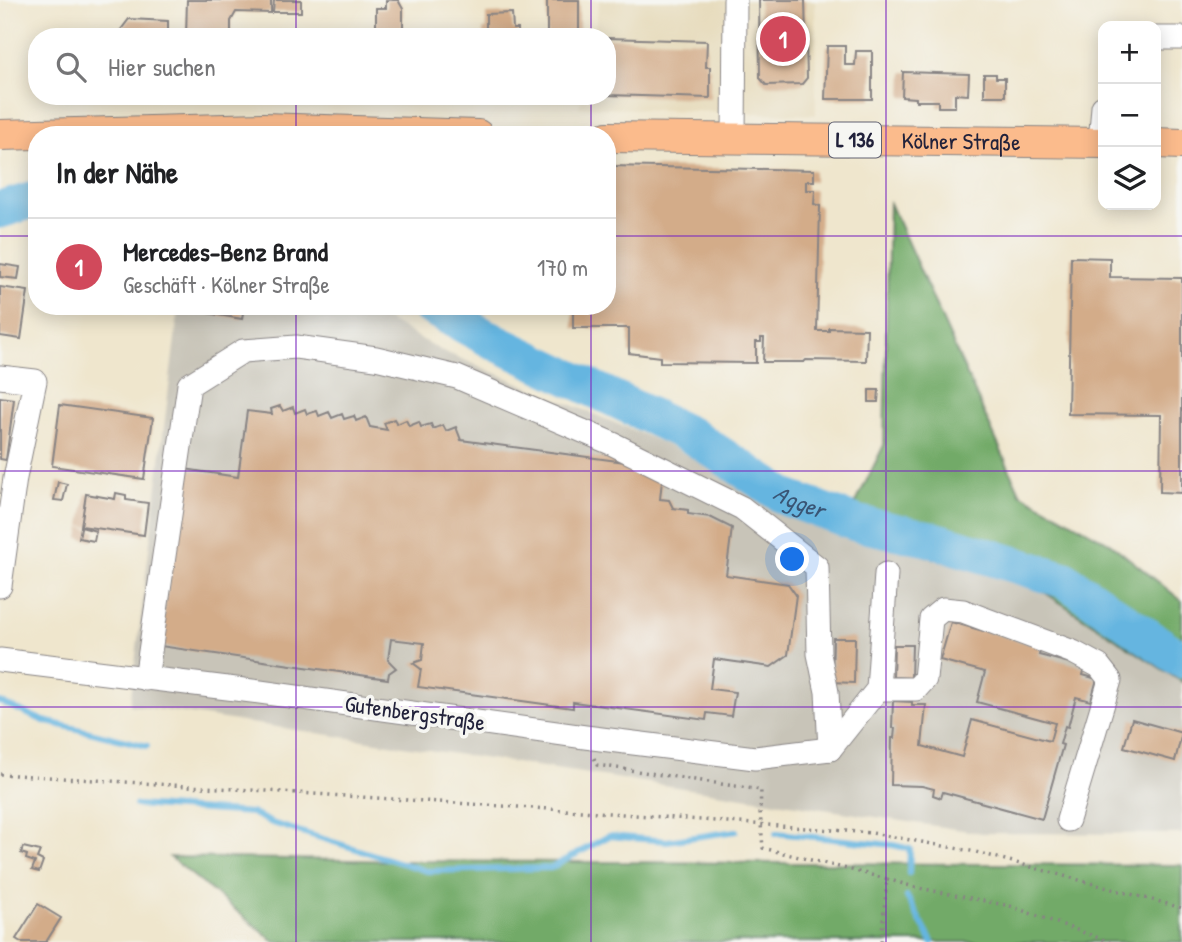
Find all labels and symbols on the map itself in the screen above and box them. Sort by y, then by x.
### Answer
pin: 1 [760,13,806,65]
road number: L 136 [829,122,881,158]
street label: Kölner Straße [901,125,1021,157]
water label: Agger [768,477,832,526]
your location [775,542,809,576]
street label: Gutenbergstraße [343,687,487,738]

